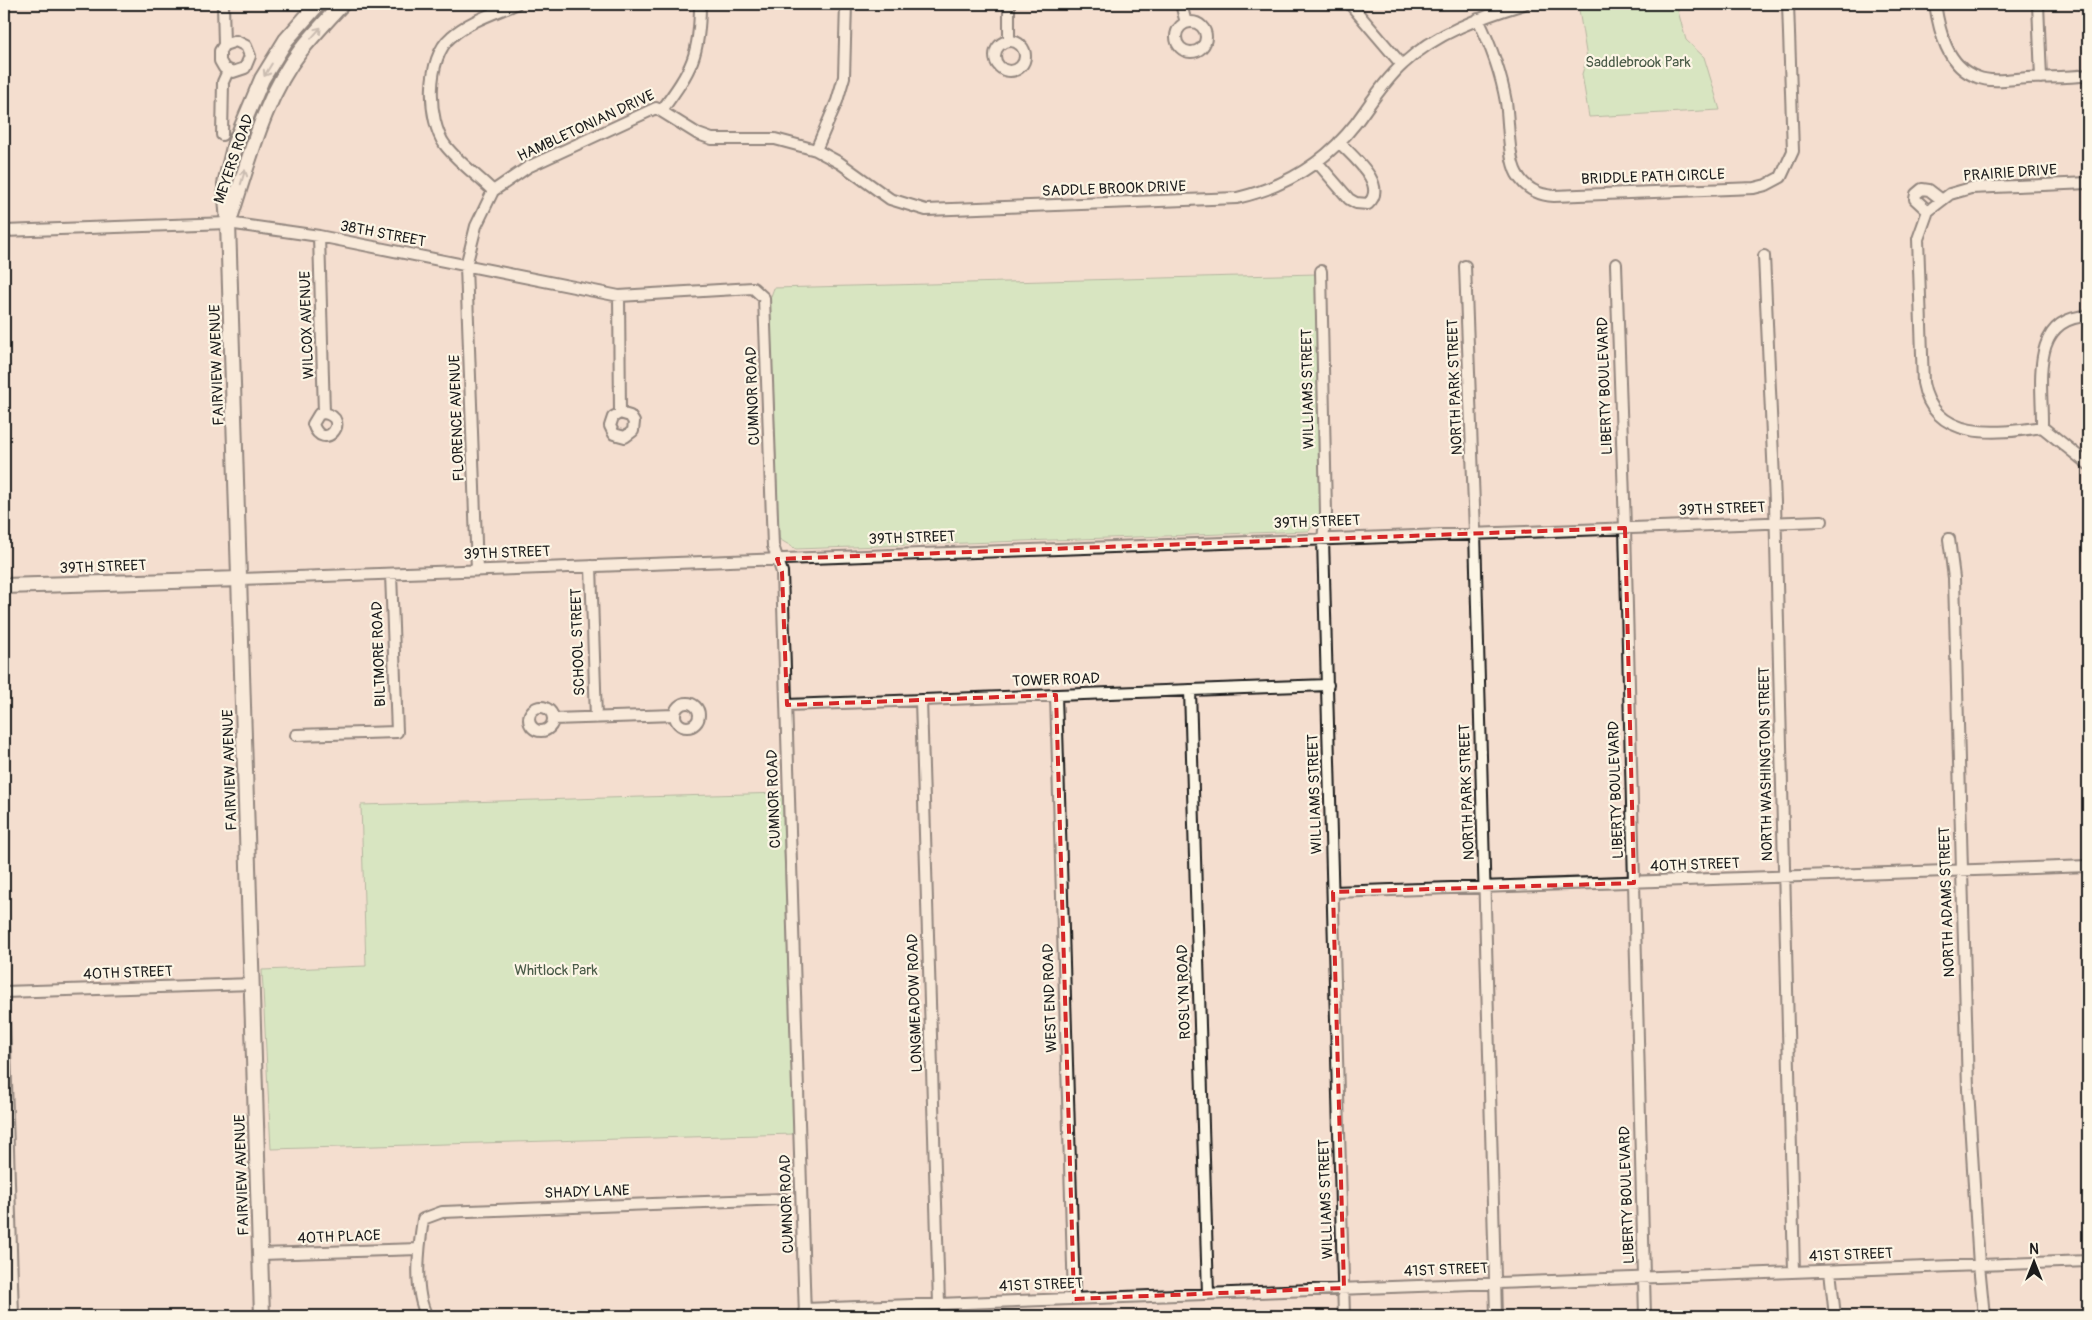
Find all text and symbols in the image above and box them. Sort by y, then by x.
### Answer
one-way arrow [310,26,322,39]
park label: Saddlebrook Park [1585,53,1692,72]
one-way arrow [262,63,272,77]
street label: HAMBLETONIAN DRIVE [514,86,658,166]
street label: MEYERS ROAD [210,112,258,206]
street label: PRAIRIE DRIVE [1962,160,2058,186]
street label: BRIDDLE PATH CIRCLE [1581,165,1725,189]
one-way arrow [239,169,249,185]
street label: SADDLE BROOK DRIVE [1041,177,1187,201]
street label: 38TH STREET [339,216,427,252]
street label: WILCOX AVENUE [296,270,318,379]
street label: FAIRVIEW AVENUE [205,304,229,426]
street label: LIBERTY BOULEVARD [1593,317,1617,455]
street label: NORTH PARK STREET [1443,318,1467,456]
street label: WILLIAMS STREET [1297,329,1319,449]
street label: CUMNOR ROAD [742,346,764,446]
street label: FLORENCE AVENUE [445,354,469,482]
street label: 39TH STREET [1678,498,1766,520]
street label: 39TH STREET [1273,511,1361,533]
street label: 39TH STREET [868,527,956,549]
street label: 39TH STREET [463,542,551,564]
street label: 39TH STREET [59,556,147,578]
street label: SCHOOL STREET [567,588,589,696]
street label: BILTMORE ROAD [368,601,390,707]
street label: NORTH WASHINGTON STREET [1755,667,1777,861]
street label: TOWER ROAD [1012,669,1100,691]
street label: FAIRVIEW AVENUE [218,709,242,831]
street label: LIBERTY BOULEVARD [1604,721,1628,859]
street label: NORTH PARK STREET [1455,723,1479,861]
street label: WILLIAMS STREET [1303,734,1327,854]
street label: CUMNOR ROAD [763,749,785,849]
street label: NORTH ADAMS STREET [1935,826,1959,978]
street label: 40TH STREET [1650,854,1740,876]
street label: LONGMEADOW ROAD [903,933,927,1073]
street label: WEST END ROAD [1039,943,1061,1053]
street label: ROSLYN ROAD [1173,944,1195,1040]
park label: Whitlock Park [514,961,599,980]
street label: 40TH STREET [83,962,173,984]
street label: FAIRVIEW AVENUE [230,1114,254,1236]
street label: LIBERTY BOULEVARD [1615,1126,1639,1264]
street label: WILLIAMS STREET [1314,1139,1338,1259]
street label: CUMNOR ROAD [776,1154,798,1254]
street label: SHADY LANE [544,1181,630,1203]
street label: 40TH PLACE [297,1226,381,1248]
north arrow [2010,1238,2060,1288]
text: N [2029,1241,2039,1258]
street label: 41ST STREET [1808,1244,1894,1266]
street label: 41ST STREET [1403,1259,1489,1281]
street label: 41ST STREET [998,1274,1084,1296]

